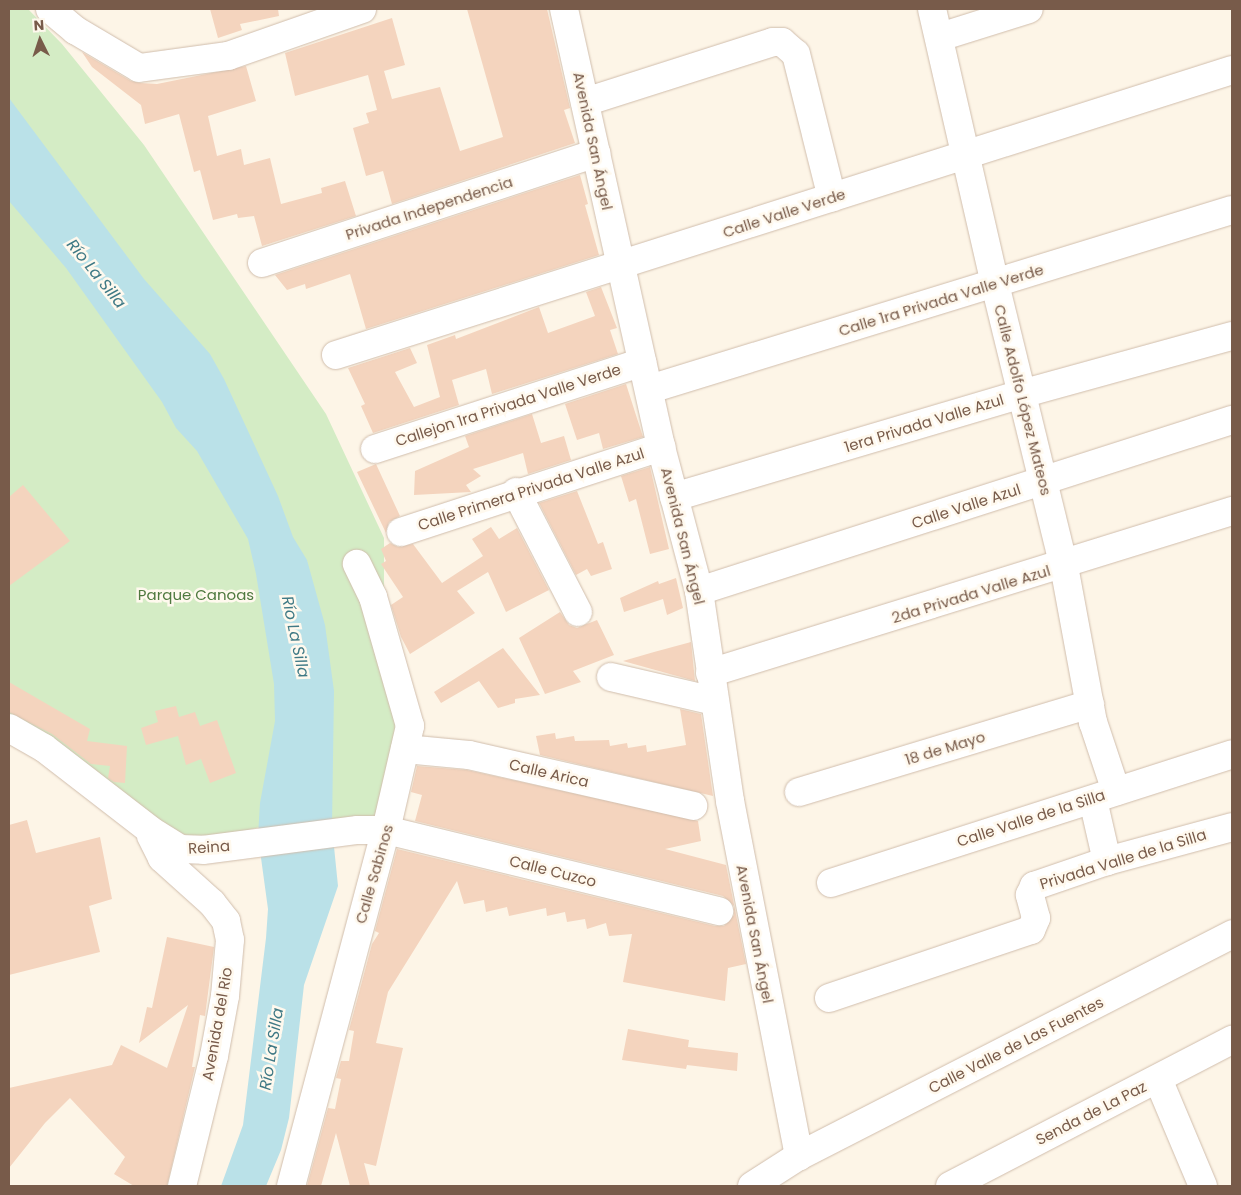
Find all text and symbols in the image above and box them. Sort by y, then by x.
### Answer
north arrow [15,15,65,65]
text: N [33,15,45,35]
street label: Avenida San Ángel [570,70,616,212]
street label: Privada Independencia [343,172,515,244]
street label: Calle Valle Verde [720,185,848,241]
water label: Río La Silla [62,236,130,312]
street label: Calle 1ra Privada Valle Verde [836,260,1046,340]
street label: Calle Adolfo López Mateos [991,303,1055,497]
street label: Callejon 1ra Privada Valle Verde [393,360,623,450]
street label: 1era Privada Valle Azul [842,390,1006,456]
street label: Calle Primera Privada Valle Azul [416,444,646,534]
street label: Avenida San Ángel [657,466,709,606]
street label: Calle Valle Azul [909,480,1023,532]
street label: 2da Privada Valle Azul [890,561,1052,627]
park label: Parque Canoas [138,586,254,604]
water label: Río La Silla [277,594,313,680]
street label: 18 de Mayo [903,727,987,769]
street label: Calle Arica [507,755,591,791]
street label: Calle Valle de la Silla [955,786,1107,850]
street label: Calle Sabinos [351,822,397,926]
street label: Privada Valle de la Silla [1038,825,1208,893]
street label: Reina [187,837,231,857]
street label: Calle Cuzco [508,851,598,891]
street label: Avenida San Ángel [733,863,777,1005]
street label: Avenida del Rio [198,966,236,1082]
street label: Calle Valle de Las Fuentes [926,993,1106,1097]
water label: Río La Silla [256,1006,288,1092]
street label: Senda de La Paz [1033,1077,1149,1149]

